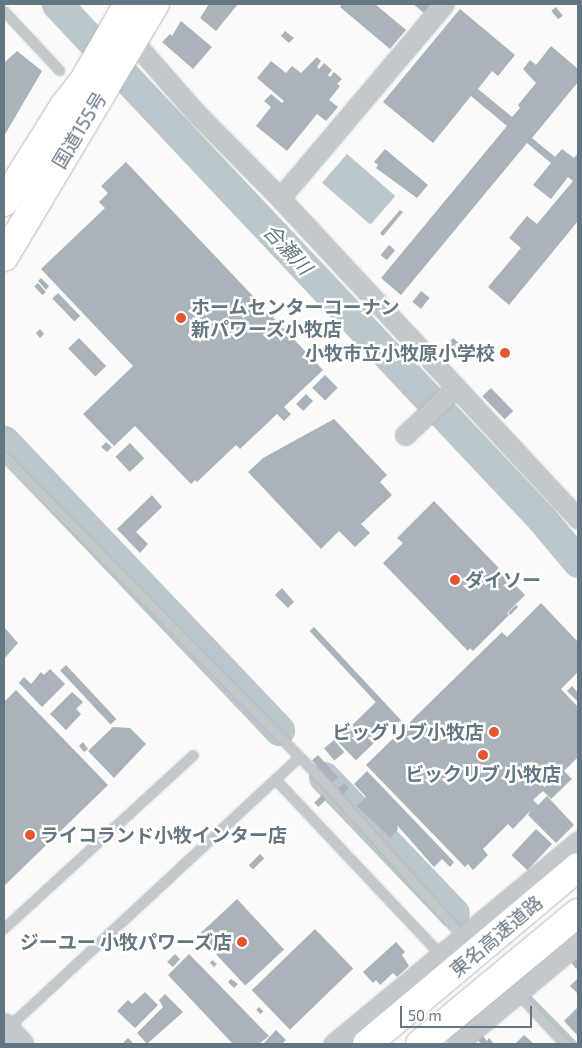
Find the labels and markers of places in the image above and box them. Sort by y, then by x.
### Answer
place label: ホームセンターコーナン 新パワーズ小牧店 [191,296,400,340]
marker: ホームセンターコーナン 新パワーズ小牧店 [175,312,187,324]
place label: 小牧市立小牧原小学校 [305,342,495,364]
marker: 小牧市立小牧原小学校 [499,347,511,359]
place label: ダイソー [465,569,541,591]
marker: ダイソー [449,574,461,586]
place label: ビッグリブ小牧店 [332,721,484,743]
marker: ビッグリブ小牧店 [488,726,500,738]
marker: ビックリブ 小牧店 [477,749,489,761]
place label: ビックリブ 小牧店 [405,763,561,785]
place label: ライコランド小牧インター店 [40,824,287,846]
marker: ライコランド小牧インター店 [24,829,36,841]
place label: ジーユー 小牧パワーズ店 [19,931,232,953]
marker: ジーユー 小牧パワーズ店 [236,936,248,948]

